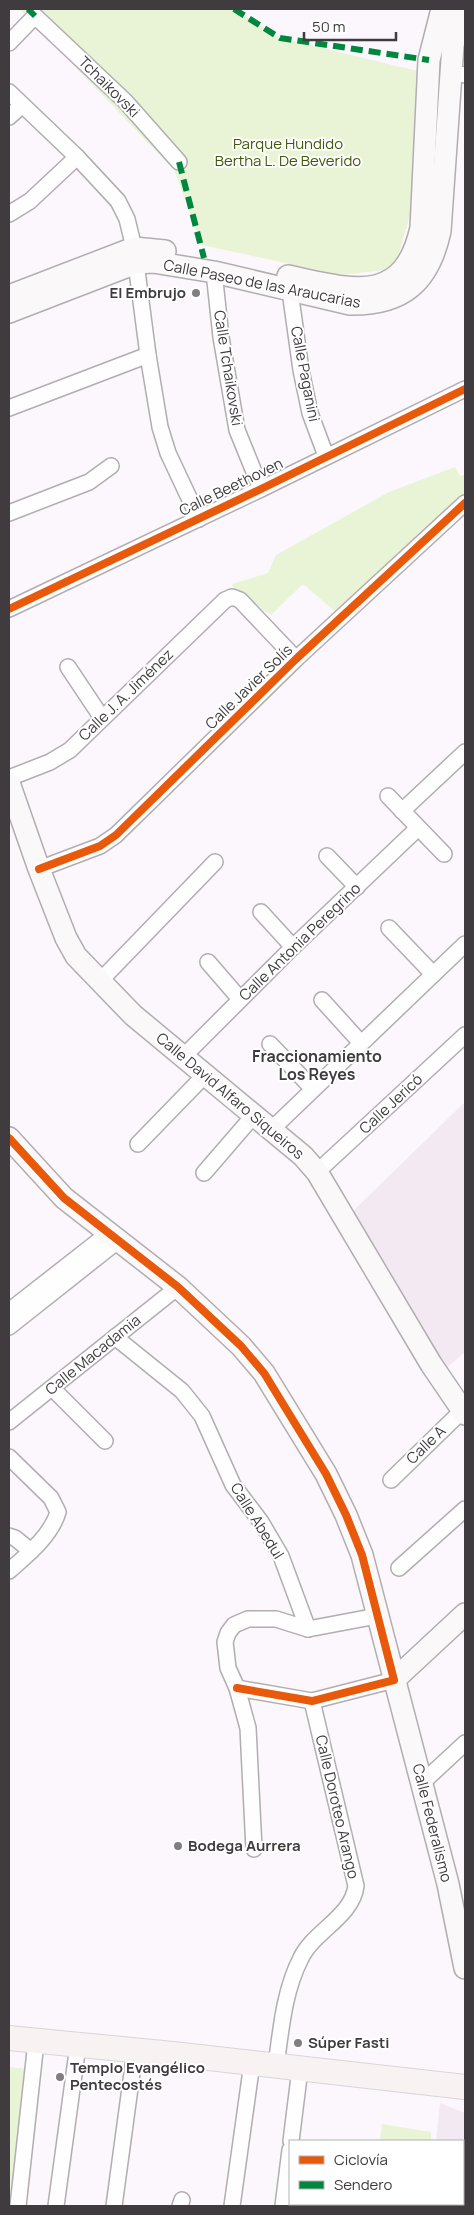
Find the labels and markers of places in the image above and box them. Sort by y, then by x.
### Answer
place label: El Embrujo [110,282,186,303]
marker: El Embrujo [190,287,202,299]
place label: Bodega Aurrera [188,1835,301,1856]
marker: Bodega Aurrera [172,1840,184,1852]
place label: Súper Fasti [308,2032,390,2053]
marker: Súper Fasti [292,2037,304,2049]
place label: Templo Evangélico Pentecostés [70,2057,205,2095]
marker: Templo Evangélico Pentecostés [54,2071,66,2083]

